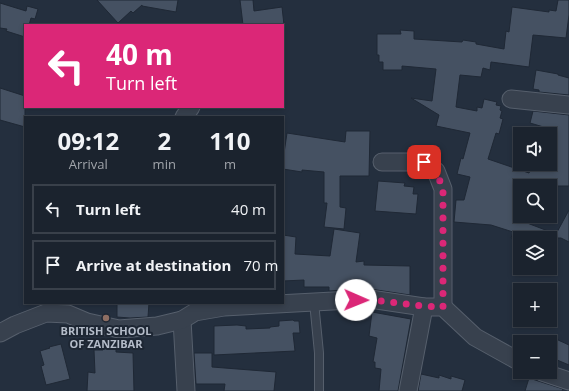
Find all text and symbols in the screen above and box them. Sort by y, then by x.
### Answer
text: 40 m [106,35,173,73]
icon: left [40,40,92,92]
text: Turn left [106,71,177,95]
text: 09:12 [57,124,119,157]
text: 2 [157,124,171,157]
text: 110 [209,124,251,157]
map controls [513,127,557,379]
button: sound [513,127,557,171]
pin [407,145,441,179]
icon: arrive [413,151,435,173]
text: Arrival [69,155,108,173]
text: min [153,155,176,173]
text: m [224,155,236,173]
button: search [513,179,557,223]
icon: left [42,198,64,220]
text: Turn left [76,199,141,219]
text: 40 m [231,199,266,219]
button: layers [513,231,557,275]
icon: arrive [42,254,64,276]
text: Arrive at destination [76,255,231,275]
text: 70 m [243,255,278,275]
position arrow [335,279,377,321]
button: + [513,283,557,327]
marker: BRITISH SCHOOL OF ZANZIBAR [101,313,111,323]
place label: BRITISH SCHOOL OF ZANZIBAR [61,323,151,351]
button: − [513,335,557,379]

